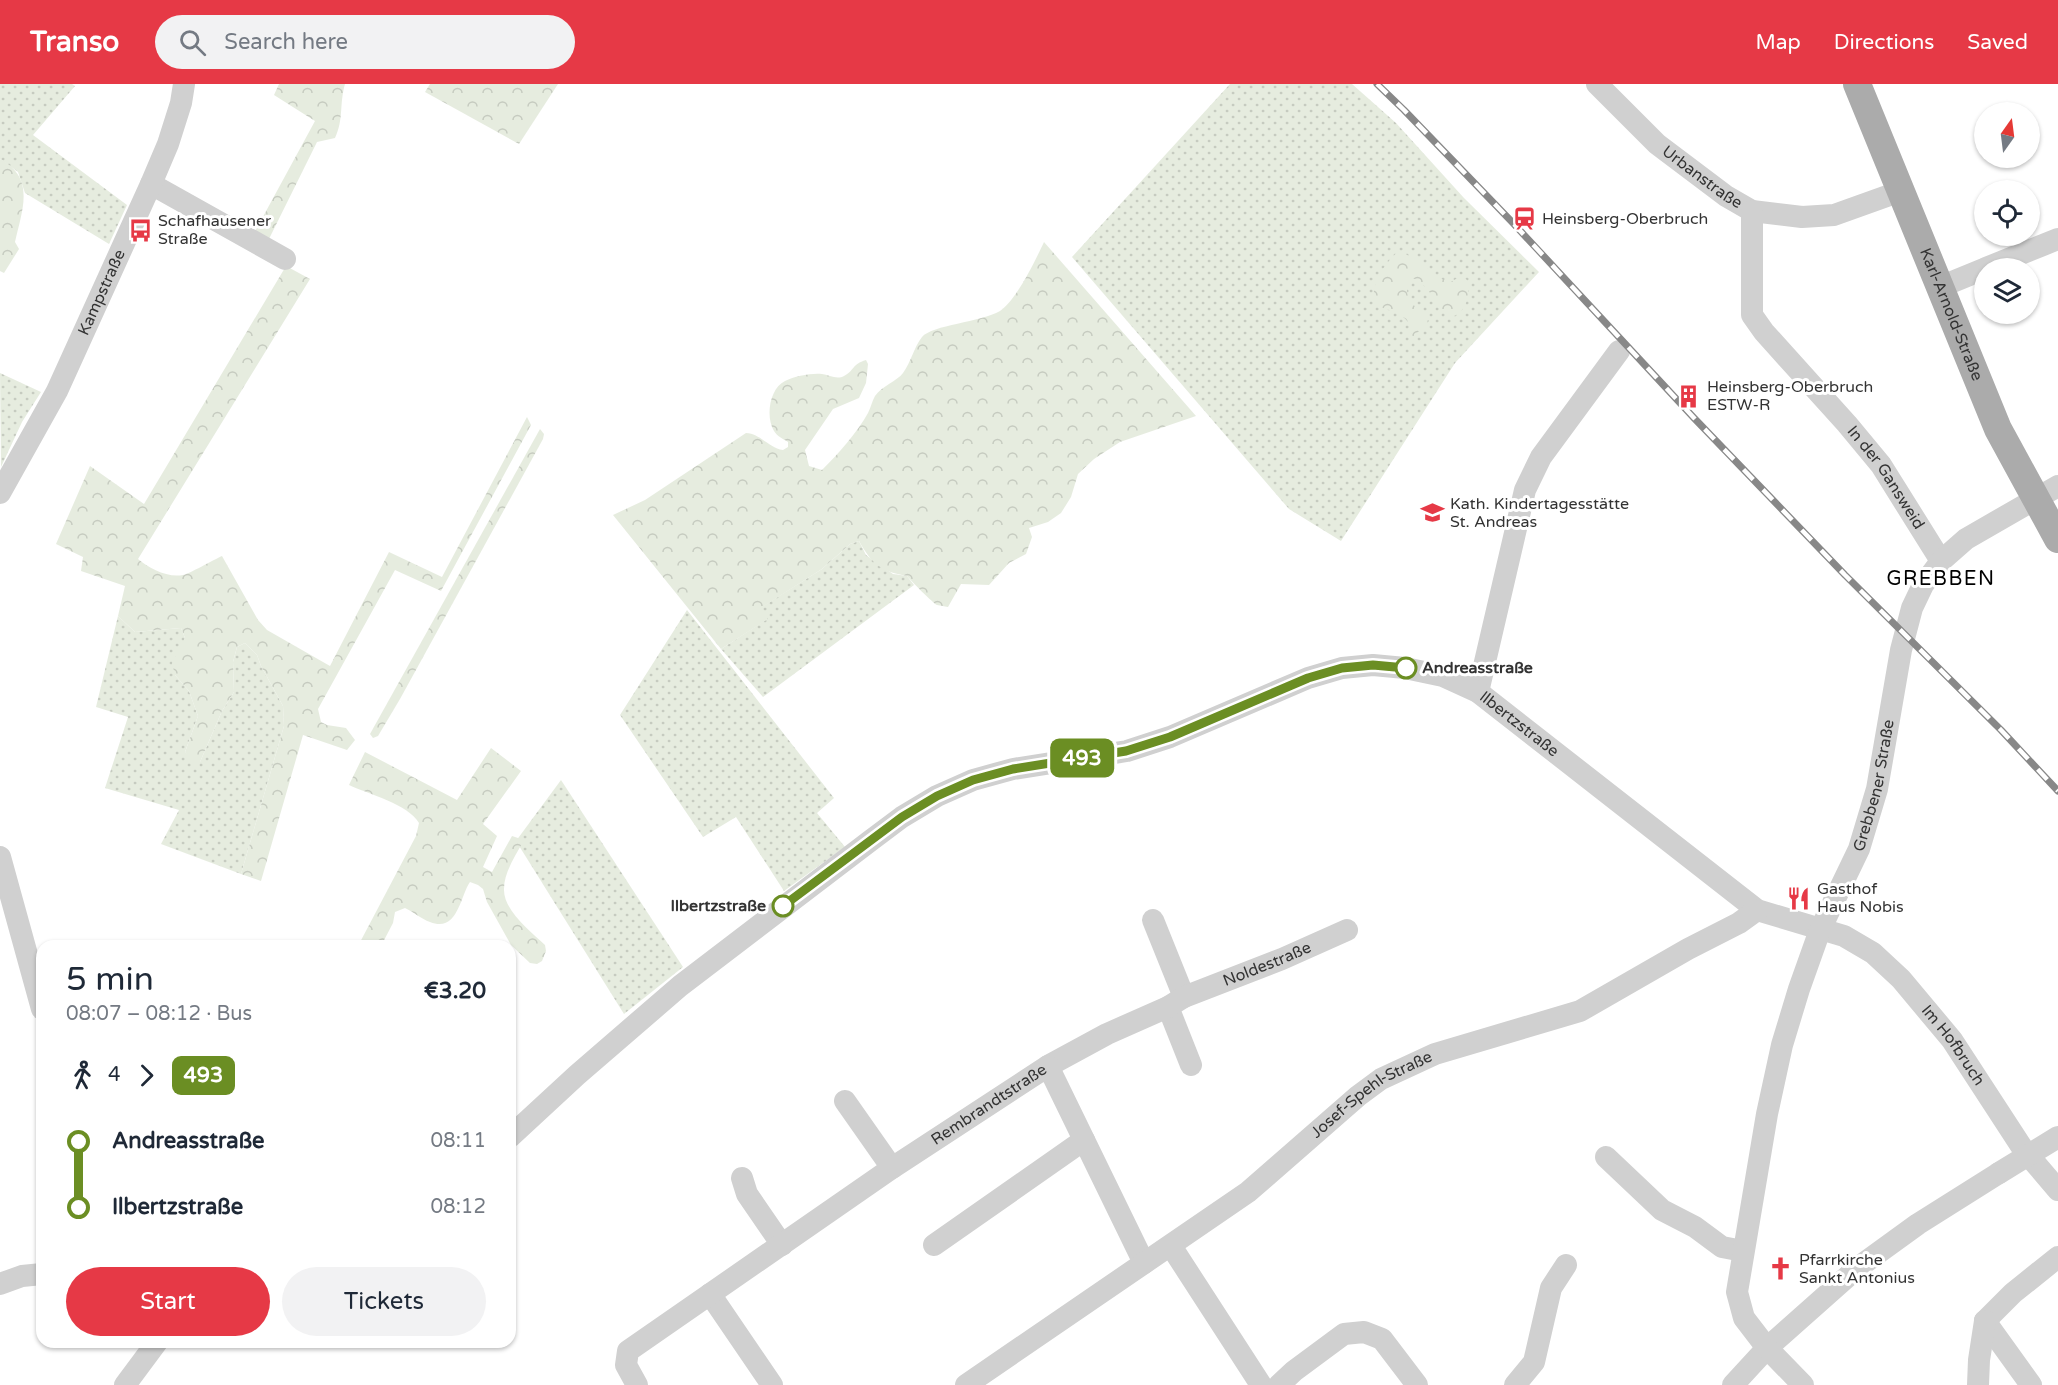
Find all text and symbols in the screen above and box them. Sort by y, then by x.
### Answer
search box [155,15,575,69]
text: Transo [30,25,119,59]
icon: search [176,26,209,59]
text: Search here [224,29,348,55]
text: Map [1755,30,1801,55]
text: Directions [1834,30,1934,55]
text: Saved [1967,30,2028,55]
north arrow [1974,102,2040,168]
map controls [1974,102,2040,324]
street label: Urbanstraße [1658,141,1746,213]
button: locate [1974,180,2040,246]
station icon: Heinsberg-Oberbruch [1511,206,1537,232]
place label: Heinsberg-Oberbruch [1542,209,1708,229]
place label: Schafhausener Straße [158,211,272,249]
bus stop icon: Schafhausener Straße [127,217,153,243]
street label: Karl-Arnold-Straße [1915,245,1987,384]
street label: Kampstraße [74,246,130,339]
button: layers [1974,258,2040,324]
place label: Heinsberg-Oberbruch ESTW-R [1707,377,1873,415]
building icon: Heinsberg-Oberbruch ESTW-R [1676,383,1702,409]
street label: In der Gansweid [1843,422,1929,533]
place label: Kath. Kindertagesstätte St. Andreas [1450,494,1629,532]
school or university icon: Kath. Kindertagesstätte St. Andreas [1419,500,1445,526]
district label: GREBBEN [1886,567,1996,591]
marker: Andreasstraße [1395,657,1417,679]
place label: Andreasstraße [1422,658,1533,678]
street label: Ilbertzstraße [1475,687,1563,761]
street label: Grebbener Straße [1849,718,1899,854]
line badge: 493 [1048,738,1116,778]
text: 493 [1062,746,1102,771]
place label: Gasthof Haus Nobis [1817,879,1904,917]
restaurant icon: Gasthof Haus Nobis [1786,885,1812,911]
marker: Ilbertzstraße [772,895,794,917]
place label: Ilbertzstraße [671,896,766,916]
street label: Noldestraße [1220,937,1314,991]
text: 5 min [66,960,154,999]
text: €3.20 [424,978,486,1004]
street label: Im Hofbruch [1917,1001,1989,1089]
text: 08:07 – 08:12 · Bus [66,1002,252,1026]
street label: Josef-Spehl-Straße [1307,1047,1435,1143]
icon: walk [66,1059,99,1092]
icon: forward [130,1059,163,1092]
street label: Rembrandtstraße [927,1060,1051,1150]
text: 4 [108,1063,121,1087]
text: 493 [184,1063,223,1088]
text: Andreasstraße [112,1128,265,1154]
text: 08:11 [431,1129,486,1153]
text: Ilbertzstraße [112,1194,243,1220]
text: 08:12 [431,1195,486,1219]
place label: Pfarrkirche Sankt Antonius [1799,1250,1915,1288]
church icon: Pfarrkirche Sankt Antonius [1768,1256,1794,1282]
button: Start [66,1267,270,1336]
button: Tickets [282,1267,486,1336]

